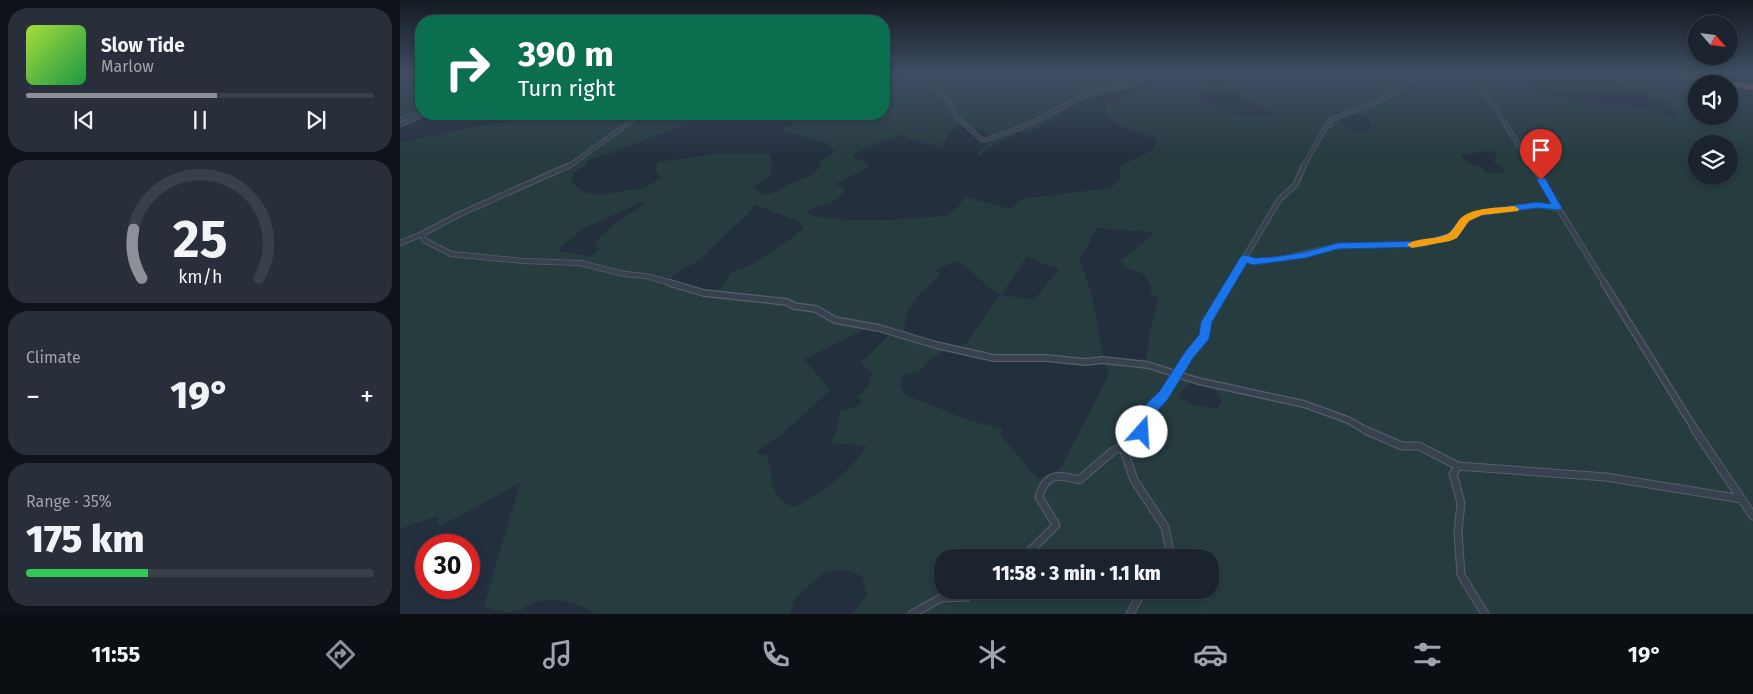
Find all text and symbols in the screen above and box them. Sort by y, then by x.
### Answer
north arrow [1688,15,1738,65]
map controls [1688,15,1738,185]
text: 390 m [518,33,614,75]
text: Slow Tide [101,34,185,57]
icon: right [435,35,500,100]
text: Marlow [101,57,154,76]
text: Turn right [518,75,615,102]
button: sound [1688,75,1738,125]
icon: previous [70,106,98,134]
icon: pause [186,106,214,134]
icon: next [302,106,330,134]
pin [1520,129,1562,180]
button: layers [1688,135,1738,185]
icon: arrive [1527,136,1555,164]
text: 25 [173,208,227,271]
text: km/h [178,266,222,288]
text: Climate [26,348,81,367]
text: 19° [170,372,230,418]
text: − [26,380,40,413]
text: + [360,380,374,413]
position arrow [1115,405,1167,457]
text: Range · 35% [26,492,112,511]
text: 175 km [26,516,144,562]
speed limit sign: 30 [415,534,480,599]
text: 11:58 · 3 min · 1.1 km [992,562,1161,585]
icon: directions [323,637,358,672]
icon: music [540,637,575,672]
icon: phone [758,637,793,672]
icon: climate [975,637,1010,672]
icon: car [1193,637,1228,672]
icon: filters [1410,637,1445,672]
text: 11:55 [91,641,140,668]
text: 19° [1628,641,1662,668]

